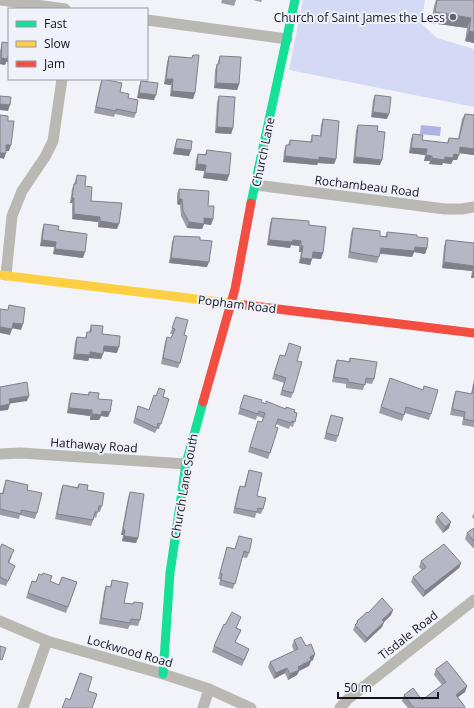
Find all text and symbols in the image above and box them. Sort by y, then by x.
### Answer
legend [8,8,148,80]
place label: Church of Saint James the Less [274,9,445,26]
marker: Church of Saint James the Less [448,12,458,22]
text: Fast [44,15,67,32]
text: Slow [44,35,71,52]
text: Jam [43,55,65,72]
street label: Church Lane [247,116,279,188]
street label: Rochambeau Road [314,171,420,201]
street label: Popham Road [197,291,277,317]
street label: Church Lane South [166,432,202,540]
street label: Hathaway Road [50,433,138,457]
street label: Tisdale Road [375,606,441,664]
street label: Lockwood Road [85,631,175,671]
scale bar [338,674,438,700]
text: 50 m [344,679,372,696]

